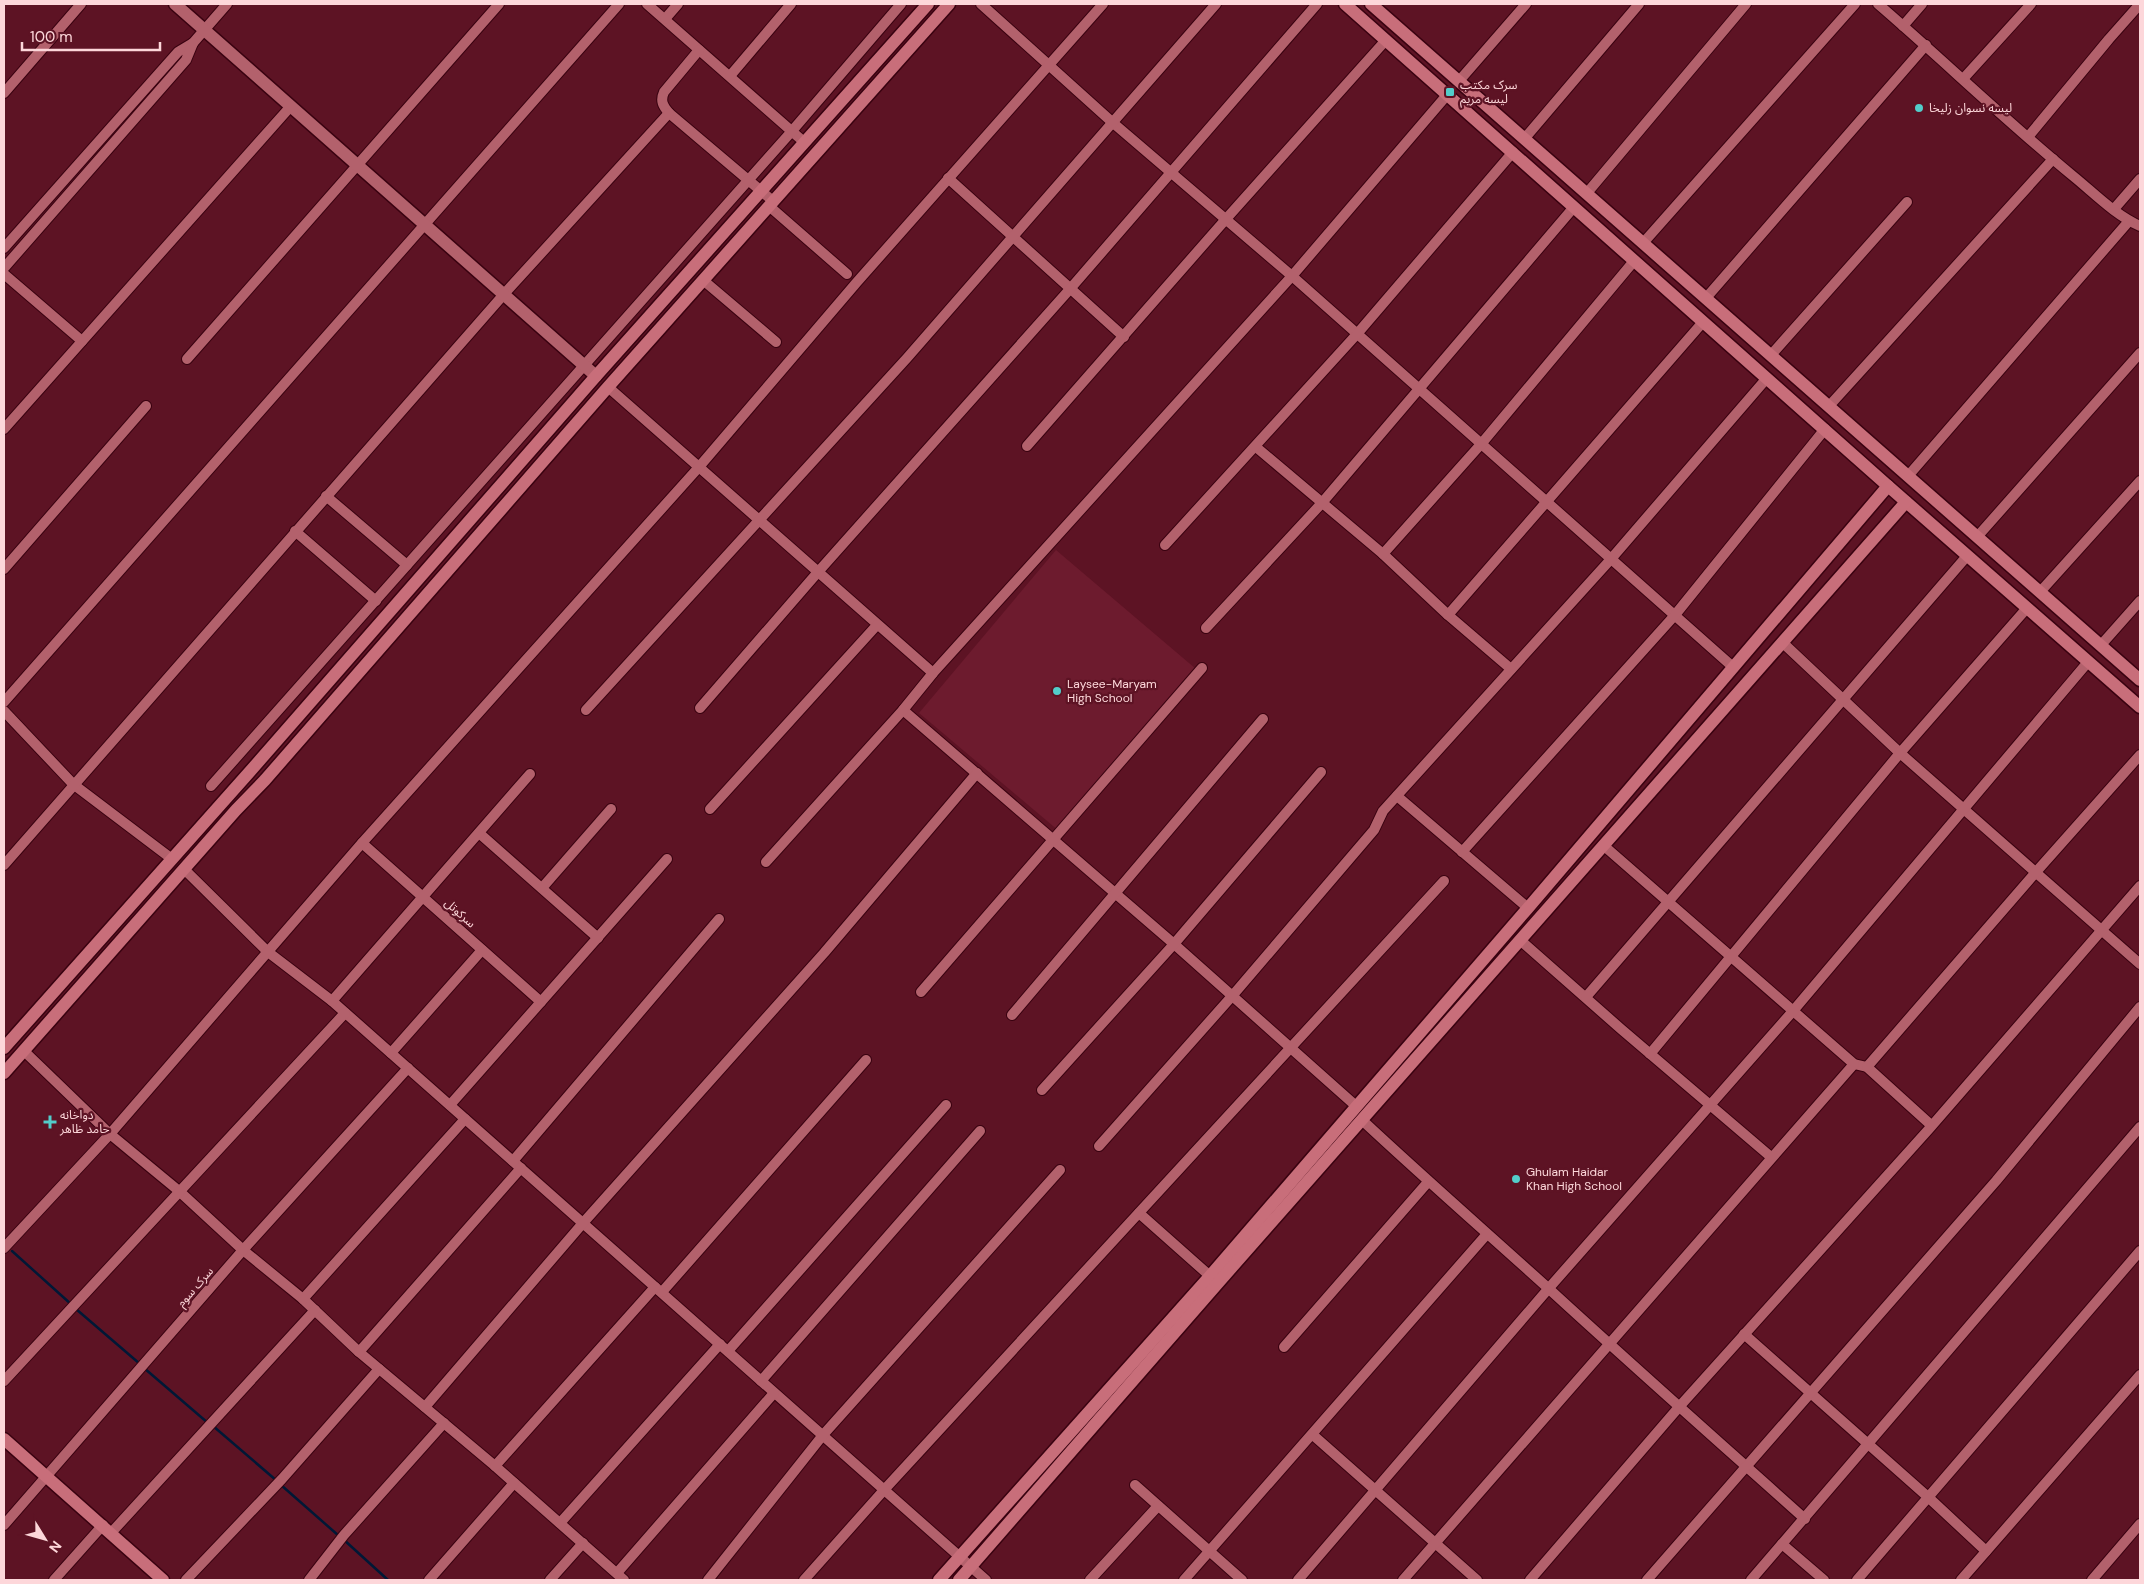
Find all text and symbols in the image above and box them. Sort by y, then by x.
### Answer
scale bar [22,20,160,52]
text: 100 m [30,27,73,47]
place label: سرک مکتب لیسه مریم [1460,77,1517,108]
marker: سرک مکتب لیسه مریم [1444,86,1456,98]
place label: لیسه نسوان زلیخا [1929,100,2012,116]
marker: لیسه نسوان زلیخا [1913,102,1925,114]
place label: Laysee-Maryam High School [1067,676,1157,706]
marker: Laysee-Maryam High School [1051,685,1063,697]
street label: سرکوتل [441,895,479,931]
place label: دواخانه حامد ظاهر [59,1107,110,1137]
marker: دواخانه حامد ظاهر [44,1116,56,1128]
place label: Ghulam Haidar Khan High School [1526,1164,1622,1194]
marker: Ghulam Haidar Khan High School [1510,1173,1522,1185]
street label: سرک سوم [173,1264,218,1311]
north arrow [20,1514,70,1564]
text: N [45,1537,66,1556]

